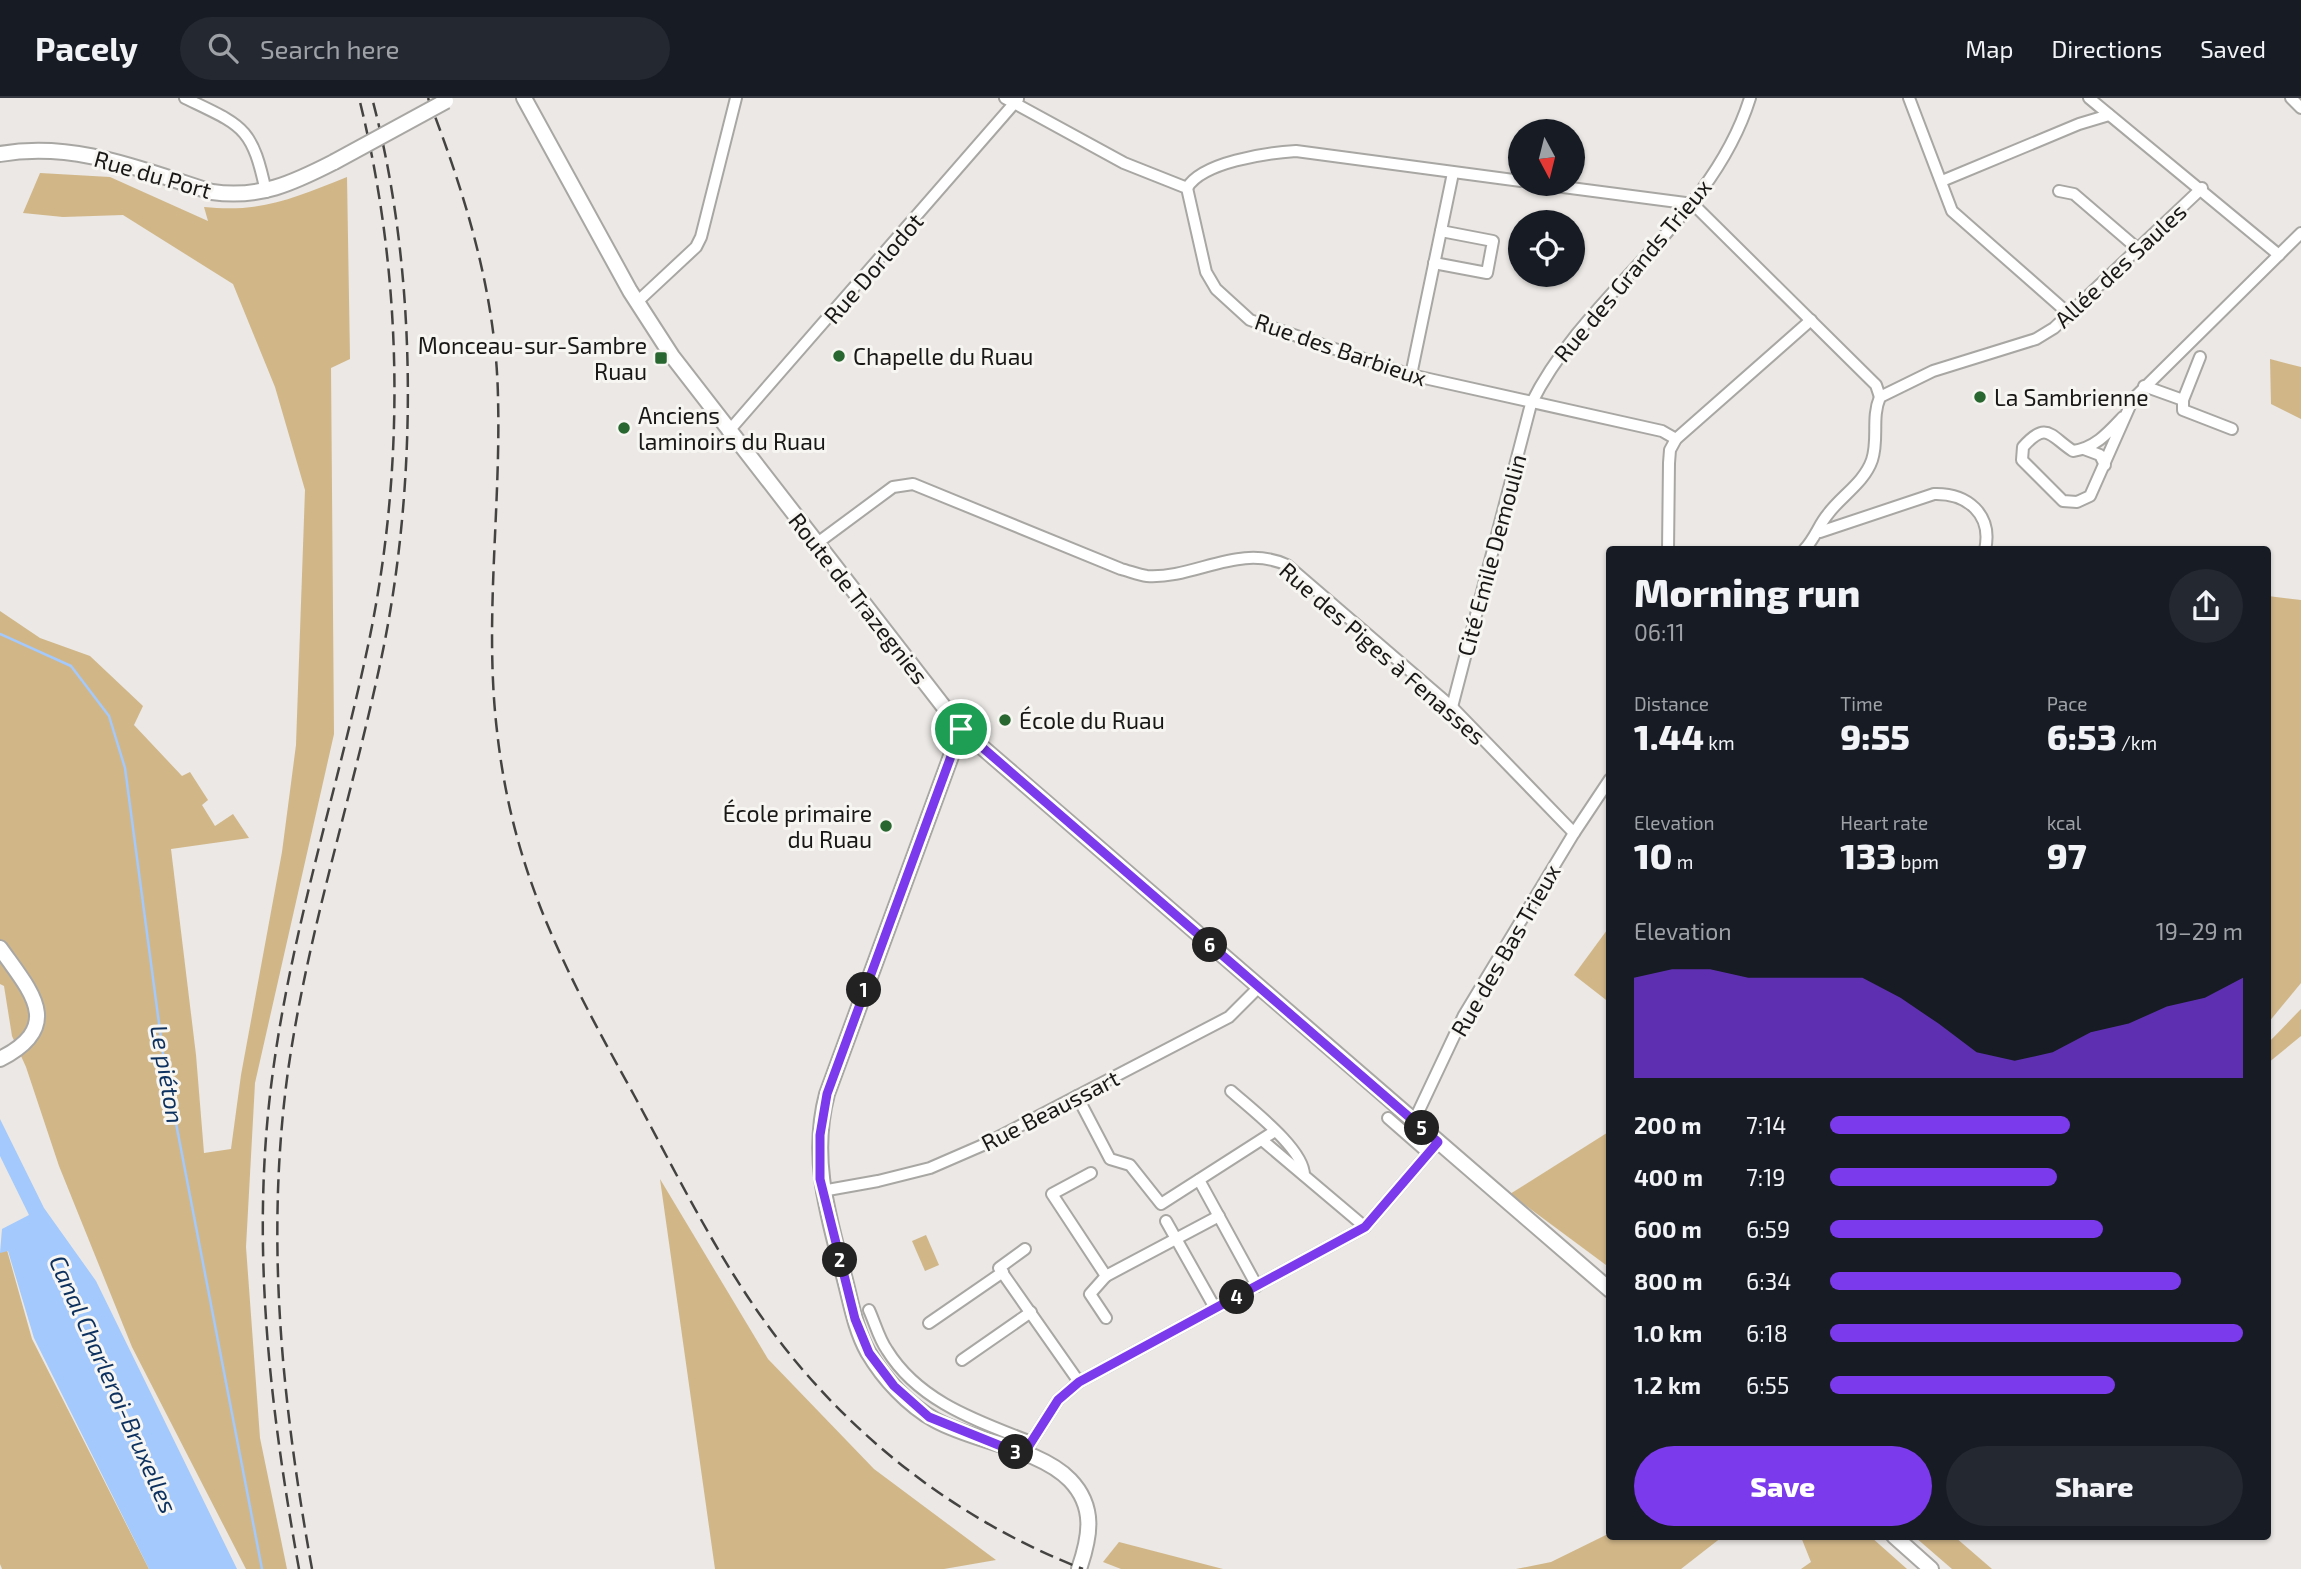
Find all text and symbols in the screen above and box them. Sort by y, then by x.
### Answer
search box [180,17,670,80]
text: Pacely [35,28,138,68]
icon: search [204,29,242,67]
text: Search here [260,33,400,64]
text: Map [1965,34,2013,63]
text: Directions [2051,34,2162,63]
text: Saved [2200,34,2266,63]
north arrow [1508,119,1586,196]
map controls [1508,119,1585,287]
street label: Rue du Port [91,144,215,204]
street label: Rue des Grands Trieux [1547,173,1717,367]
street label: Allée des Saules [2048,197,2192,333]
street label: Rue Dorlodot [817,207,929,329]
button: locate [1508,210,1585,287]
street label: Rue des Barbieux [1251,307,1431,391]
place label: Monceau-sur-Sambre Ruau [418,331,647,385]
place label: Chapelle du Ruau [853,342,1033,370]
marker: Chapelle du Ruau [831,348,847,364]
marker: Monceau-sur-Sambre Ruau [653,350,669,366]
place label: La Sambrienne [1994,383,2149,411]
marker: La Sambrienne [1972,389,1988,405]
place label: Anciens laminoirs du Ruau [638,401,826,455]
marker: Anciens laminoirs du Ruau [616,420,632,436]
street label: Cité Emile Demoulin [1451,451,1531,659]
street label: Route de Trazegnies [783,507,935,689]
street label: Rue des Piges à Fenasses [1274,556,1492,750]
text: Morning run [1634,569,1860,615]
button: share [2169,569,2243,643]
text: 06:11 [1634,618,1685,646]
text: Distance [1634,692,1709,715]
text: Time [1840,692,1883,715]
text: Pace [2047,692,2088,715]
pin [931,699,991,759]
place label: École du Ruau [1019,706,1165,734]
icon: arrive [942,710,980,748]
marker: École du Ruau [997,712,1013,728]
text: 1.44 [1634,715,1704,757]
text: 9:55 [1840,715,1910,757]
text: 6:53 [2047,715,2117,757]
text: km [1704,731,1735,754]
text: /km [2117,731,2157,754]
place label: École primaire du Ruau [723,799,872,853]
text: Elevation [1634,811,1715,834]
text: Heart rate [1840,811,1928,834]
text: kcal [2047,811,2081,834]
marker: École primaire du Ruau [878,818,894,834]
text: 10 [1634,834,1672,876]
text: 133 [1840,834,1896,876]
text: 97 [2047,834,2086,876]
text: m [1672,850,1693,873]
text: bpm [1896,850,1939,873]
street label: Rue des Bas Trieux [1444,859,1566,1041]
text: Elevation [1634,917,1732,945]
text: 19–29 m [2156,917,2243,945]
pin: 6 [1192,928,1228,962]
text: 6 [1204,933,1215,956]
pin: 1 [846,972,882,1008]
text: 1 [859,978,868,1001]
water label: Le piéton [145,1023,191,1125]
street label: Rue Beaussart [976,1063,1124,1157]
pin: 5 [1404,1110,1440,1146]
text: 200 m [1634,1111,1702,1139]
text: 7:14 [1746,1111,1787,1139]
text: 5 [1416,1116,1427,1139]
text: 400 m [1634,1163,1703,1191]
text: 7:19 [1746,1163,1786,1191]
text: 600 m [1634,1215,1702,1243]
text: 6:59 [1746,1215,1790,1243]
pin: 2 [822,1242,858,1278]
text: 2 [834,1248,845,1271]
water label: Canal Charleroi-Bruxelles [44,1251,184,1517]
text: 800 m [1634,1267,1703,1295]
text: 6:34 [1746,1267,1792,1295]
pin: 4 [1220,1280,1254,1314]
text: 4 [1230,1285,1243,1308]
text: 1.0 km [1634,1319,1702,1347]
text: 6:18 [1746,1319,1788,1347]
text: 1.2 km [1634,1371,1701,1399]
text: 6:55 [1746,1371,1789,1399]
pin: 3 [998,1434,1034,1470]
text: 3 [1010,1440,1021,1463]
button: Save [1634,1446,1932,1526]
button: Share [1946,1446,2243,1526]

